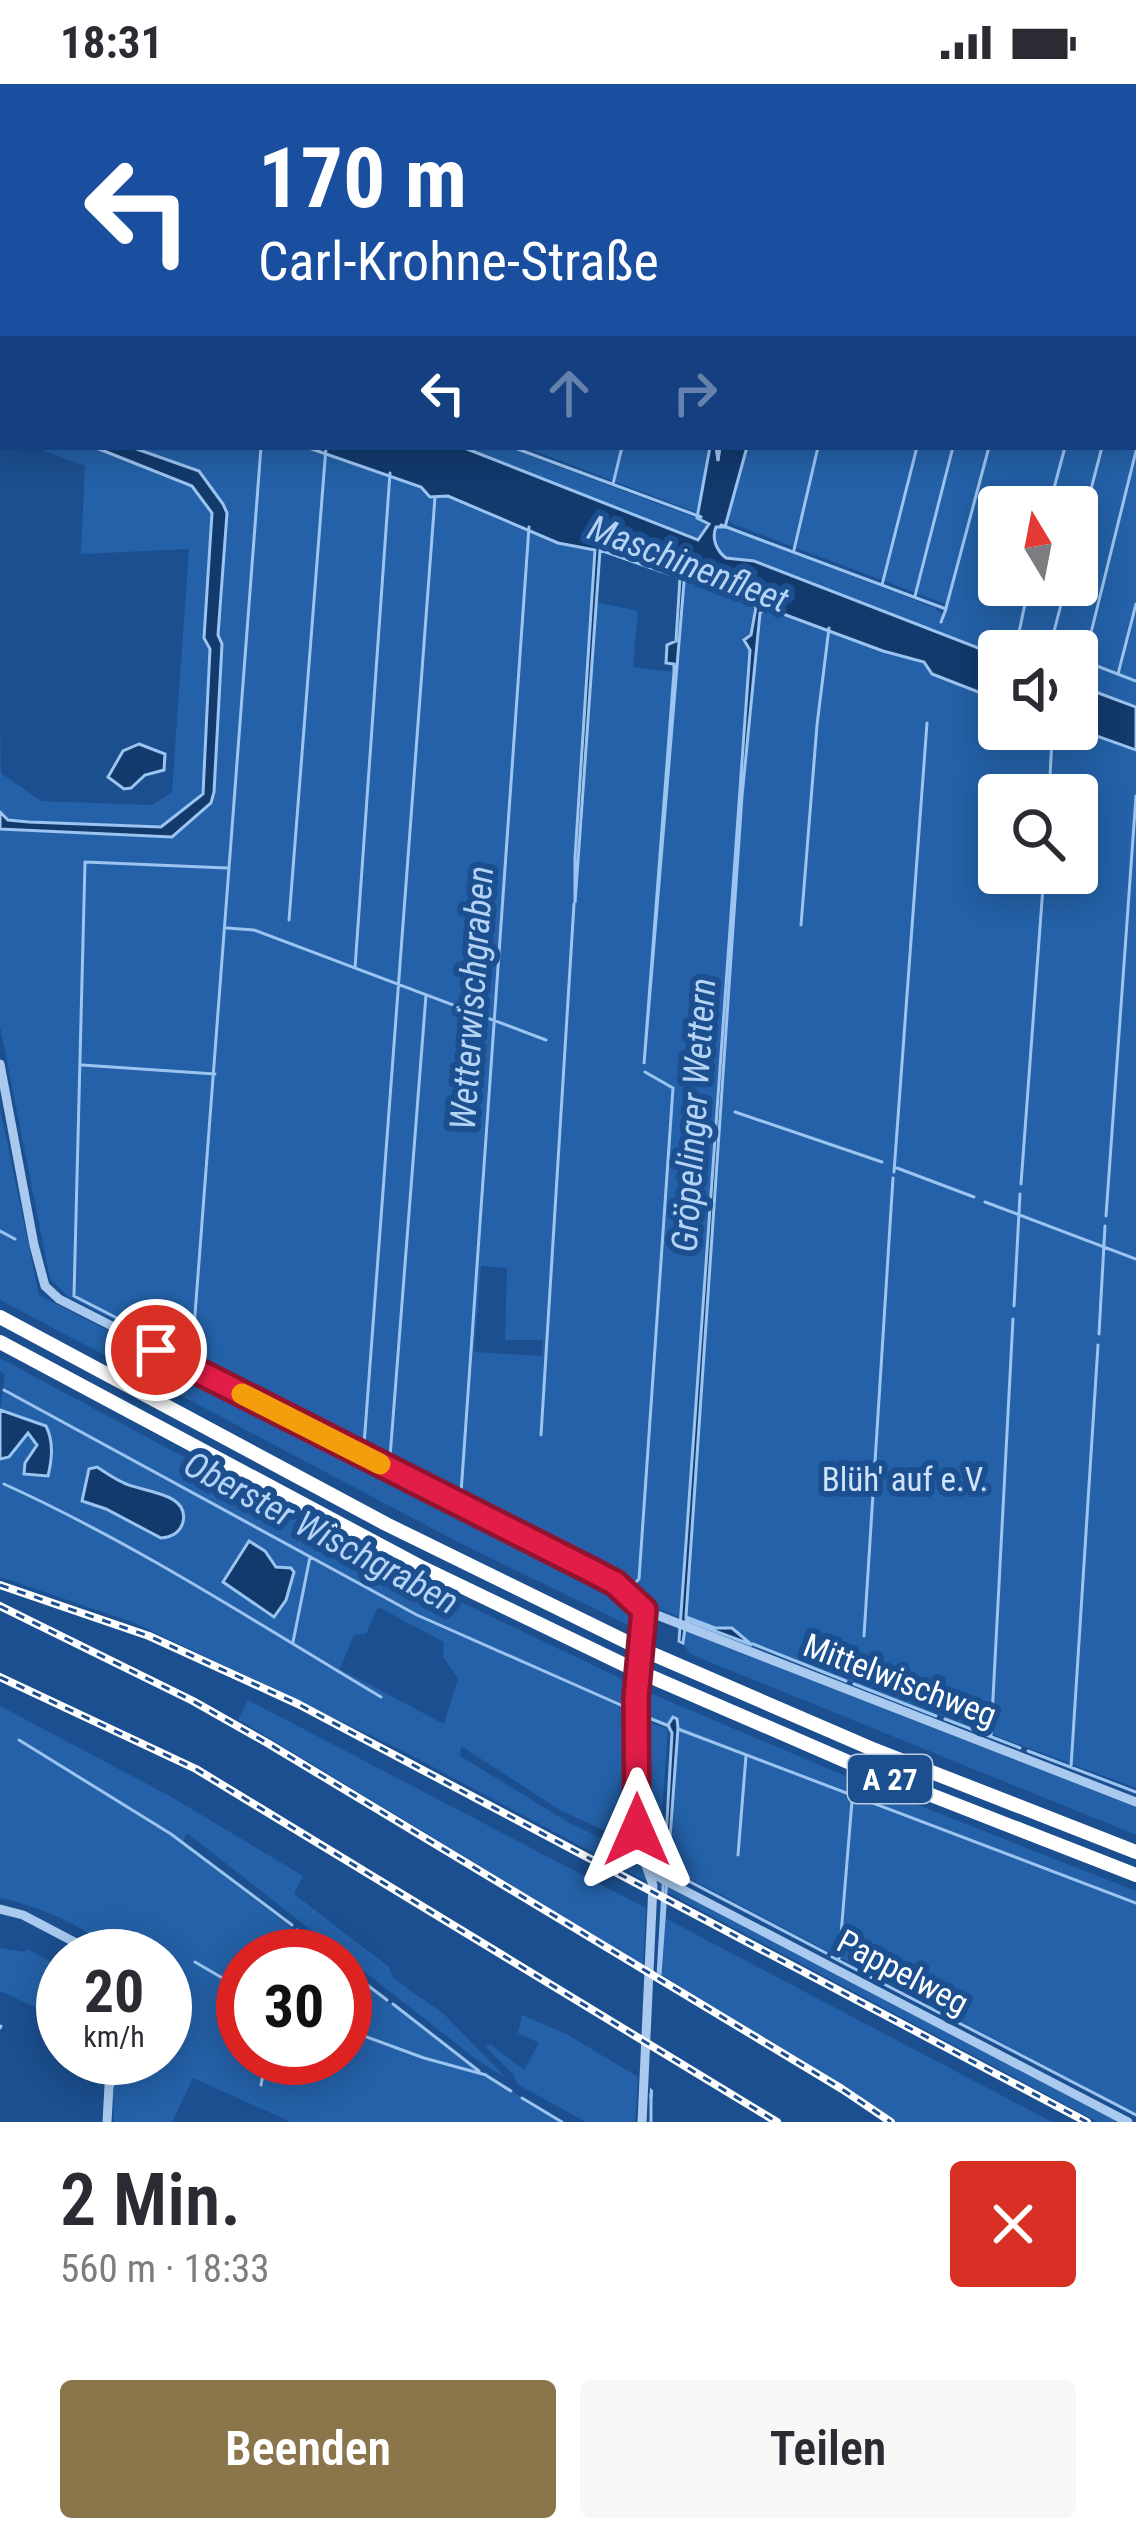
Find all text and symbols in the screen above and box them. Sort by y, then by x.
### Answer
text: 18:31 [60,16,163,69]
text: 170 m [258,129,467,228]
icon: left [60,132,216,288]
text: Carl-Krohne-Straße [258,230,659,293]
icon: left [410,360,476,426]
icon: ahead [536,360,602,426]
icon: right [662,360,728,426]
north arrow [978,486,1098,606]
map controls [978,486,1098,894]
water label: Maschinenfleet [582,507,795,622]
button: sound [978,630,1098,750]
button: search [978,774,1098,894]
water label: Wetterwischgraben [442,865,502,1131]
water label: Gröpelinger Wettern [663,977,725,1253]
pin [105,1299,207,1401]
icon: arrive [123,1317,189,1383]
water label: Oberster Wischgraben [177,1443,465,1623]
park label: Blüh' auf e.V. [822,1460,988,1499]
street label: Mittelwischweg [798,1625,1002,1735]
road number: A 27 [848,1755,932,1803]
position arrow [574,1767,700,1893]
street label: Pappelweg [831,1921,975,2023]
speed limit sign: 30 [216,1929,372,2085]
text: 20 [84,1956,144,2027]
text: km/h [83,2019,145,2054]
text: 2 Min. [60,2158,241,2243]
button: close [950,2161,1076,2287]
text: 560 m · 18:33 [60,2246,270,2292]
button: Beenden [60,2380,556,2518]
button: Teilen [580,2380,1076,2518]

